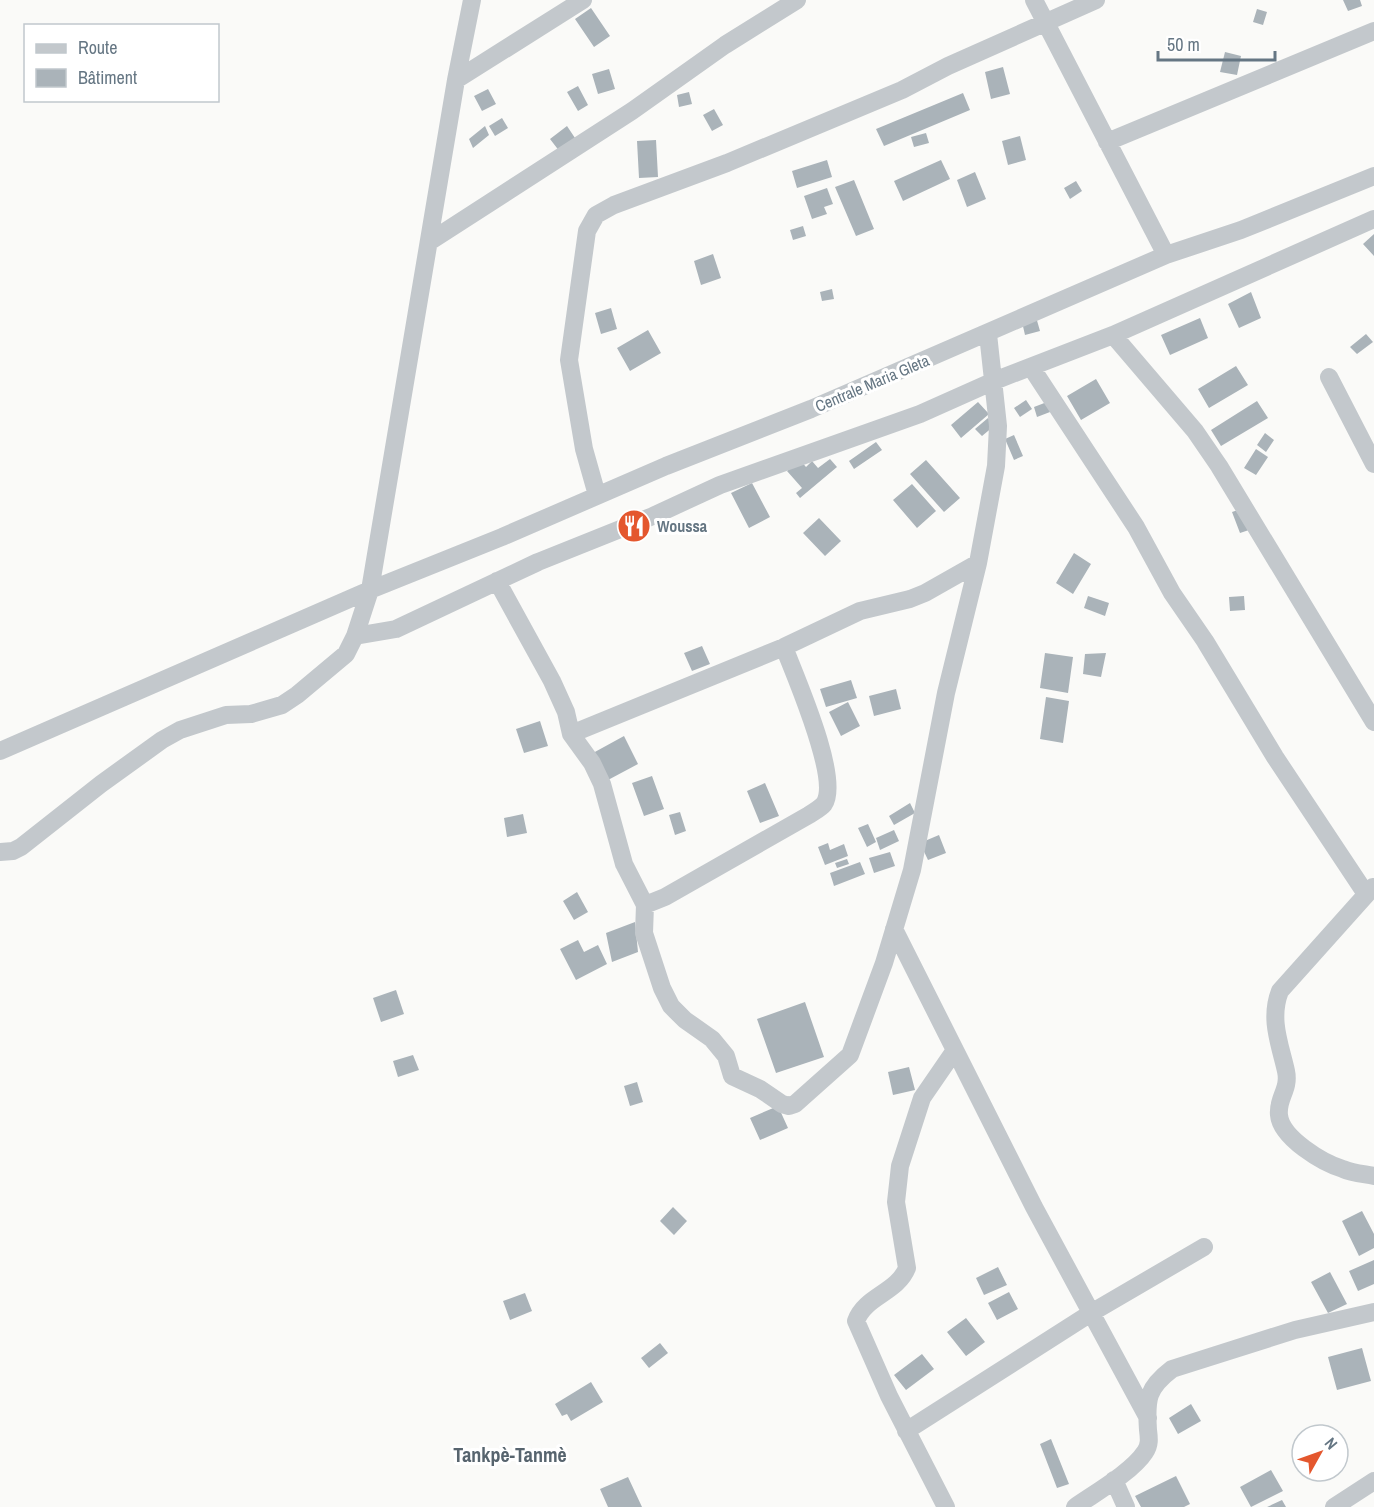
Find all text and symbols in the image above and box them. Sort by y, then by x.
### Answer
legend [24,24,219,102]
scale bar [1158,24,1275,62]
text: 50 m [1167,32,1200,57]
text: Route [78,35,117,60]
text: Bâtiment [78,65,137,90]
street label: Centrale Maria Gleta [812,349,933,417]
restaurant icon: Woussa [616,508,652,544]
place label: Woussa [657,515,708,537]
north arrow [1290,1423,1350,1483]
text: N [1320,1433,1343,1454]
district label: Tankpè-Tanmè [453,1441,567,1468]

